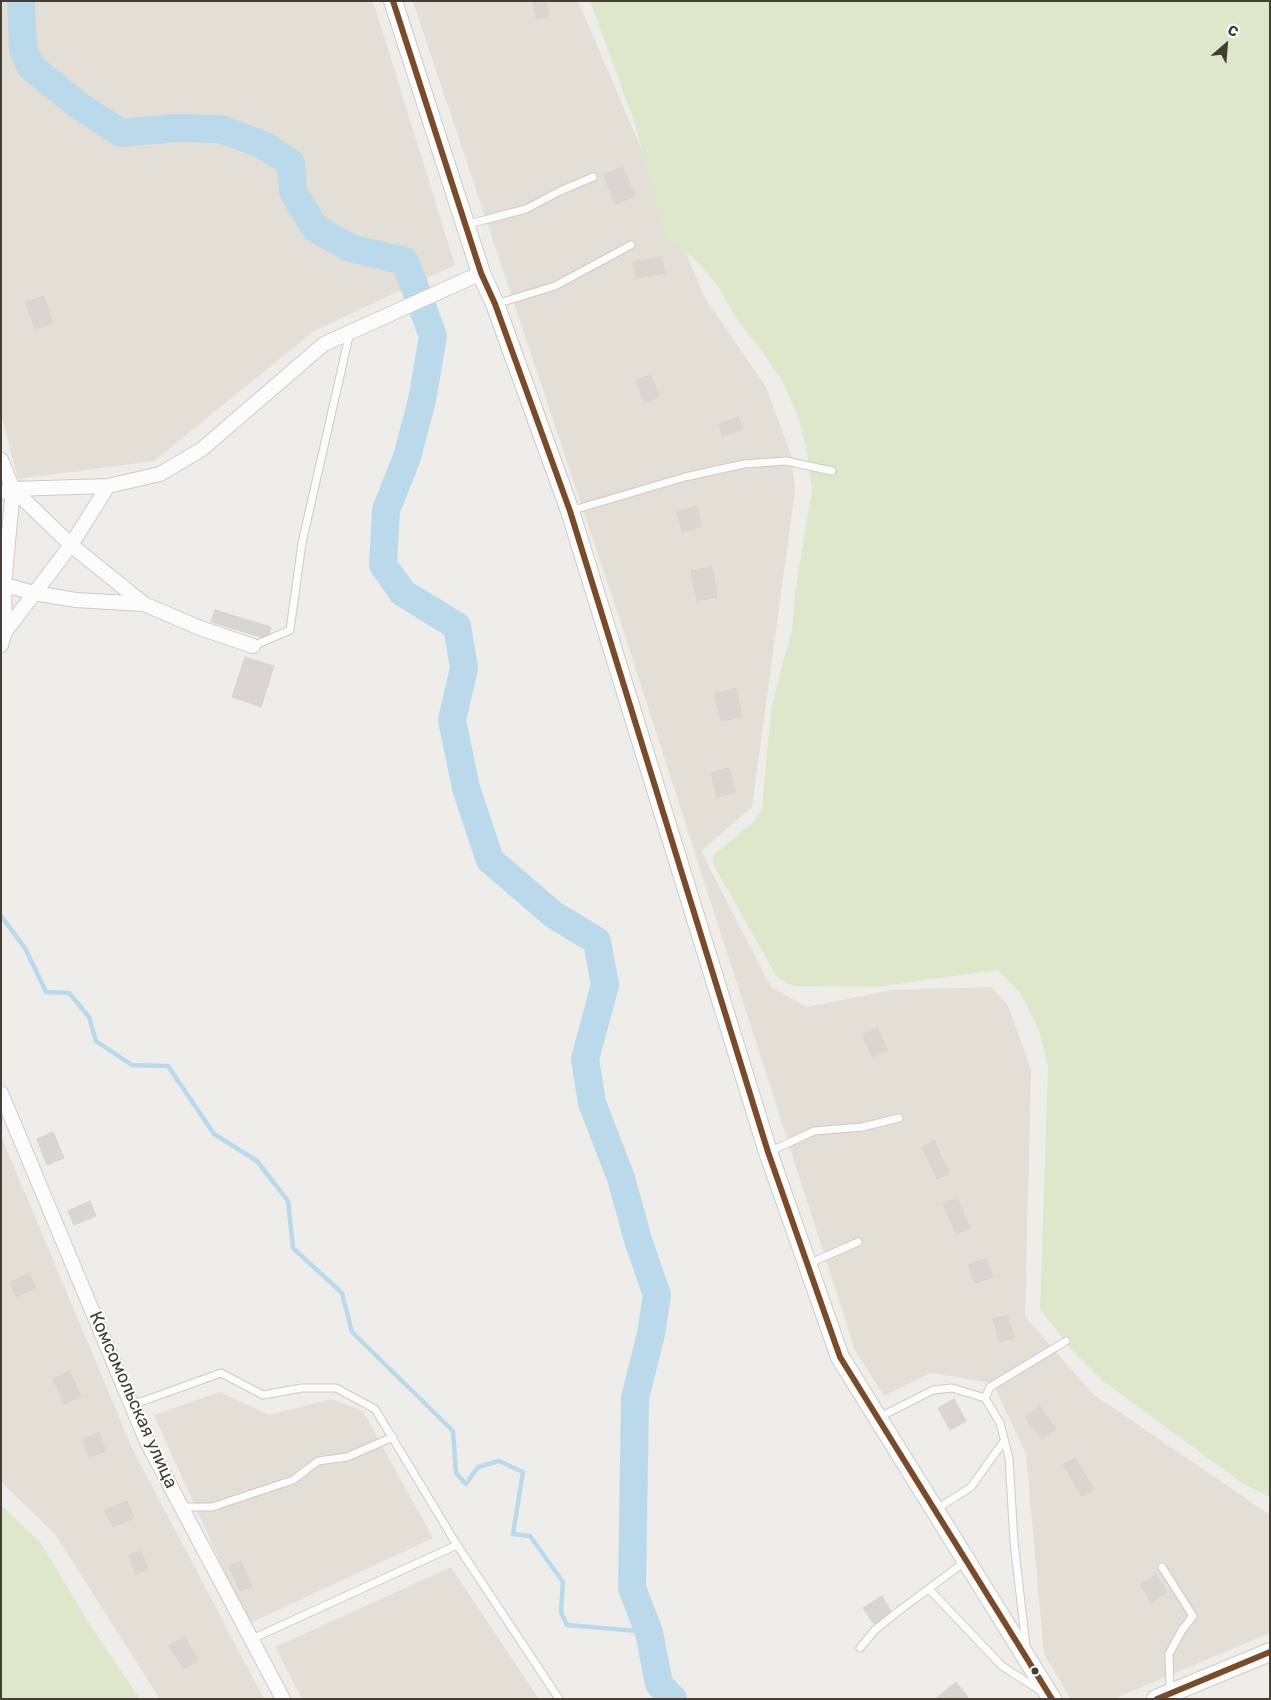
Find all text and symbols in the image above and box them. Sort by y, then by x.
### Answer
north arrow [1201,20,1251,70]
text: С [1225,21,1241,41]
street label: Комсомольская улица [84,1308,182,1492]
unlabelled marker [1030,1666,1040,1676]

